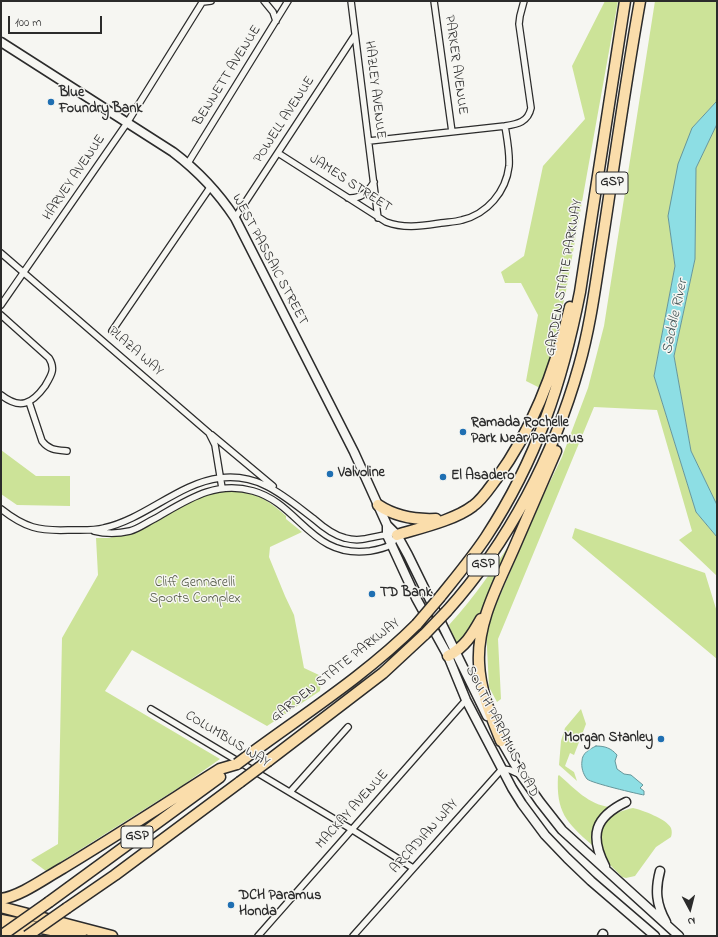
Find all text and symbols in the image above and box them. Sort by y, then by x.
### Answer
scale bar [10,8,104,34]
text: 100 m [15,14,42,32]
street label: PARKER AVENUE [440,14,470,116]
street label: BENNETT AVENUE [190,23,266,129]
street label: HAZLEY AVENUE [360,40,388,140]
street label: POWELL AVENUE [251,73,319,167]
place label: Blue Foundry Bank [59,86,142,118]
marker: Blue Foundry Bank [46,97,56,107]
street label: HARVEY AVENUE [40,132,110,224]
street label: JAMES STREET [306,151,394,217]
road number: GSP [596,172,628,194]
street label: WEST PASSAIC STREET [227,191,311,329]
street label: GARDEN STATE PARKWAY [543,198,587,358]
water label: Saddle River [659,278,693,356]
street label: PLAZA WAY [104,324,166,380]
place label: Ramada Rochelle Park Near Paramus [471,416,584,448]
marker: Ramada Rochelle Park Near Paramus [458,427,468,437]
place label: Valvoline [338,466,385,482]
marker: Valvoline [325,469,335,479]
place label: El Asadero [451,469,514,485]
marker: El Asadero [438,472,448,482]
road number: GSP [467,554,499,576]
park label: Cliff Gennarelli Sports Complex [149,576,241,608]
place label: TD Bank [380,586,432,602]
marker: TD Bank [367,589,377,599]
street label: GARDEN STATE PARKWAY [268,615,404,727]
street label: SOUTH PARAMUS ROAD [461,664,541,800]
street label: COLUMBUS WAY [182,708,272,772]
place label: Morgan Stanley [564,731,653,747]
marker: Morgan Stanley [656,734,666,744]
street label: MACKAY AVENUE [313,767,393,853]
street label: ARCADIAN WAY [387,797,463,877]
road number: GSP [121,826,153,848]
place label: DCH Paramus Honda [239,889,321,922]
north arrow [670,889,710,929]
marker: DCH Paramus Honda [226,900,236,910]
text: N [687,913,696,929]

